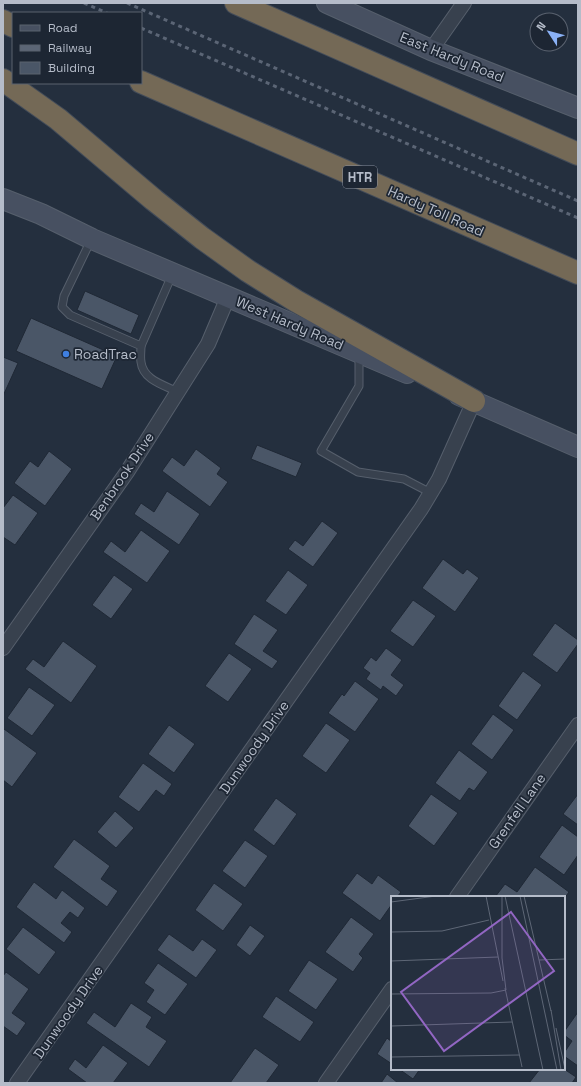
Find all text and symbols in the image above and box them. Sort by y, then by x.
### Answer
legend [12,12,142,84]
north arrow [529,12,569,52]
text: N [533,19,549,33]
text: Road [48,20,77,36]
street label: East Hardy Road [397,28,507,86]
text: Railway [48,40,92,56]
text: Building [48,60,95,76]
road number: HTR [343,166,377,188]
street label: Hardy Toll Road [385,182,487,240]
street label: West Hardy Road [233,292,347,354]
place label: RoadTrac [74,345,137,363]
marker: RoadTrac [61,349,71,359]
street label: Benbrook Drive [86,429,158,523]
street label: Dunwoody Drive [215,697,293,797]
street label: Grenfell Lane [484,770,550,852]
inset map [391,896,565,1070]
street label: Dunwoody Drive [29,962,107,1062]

